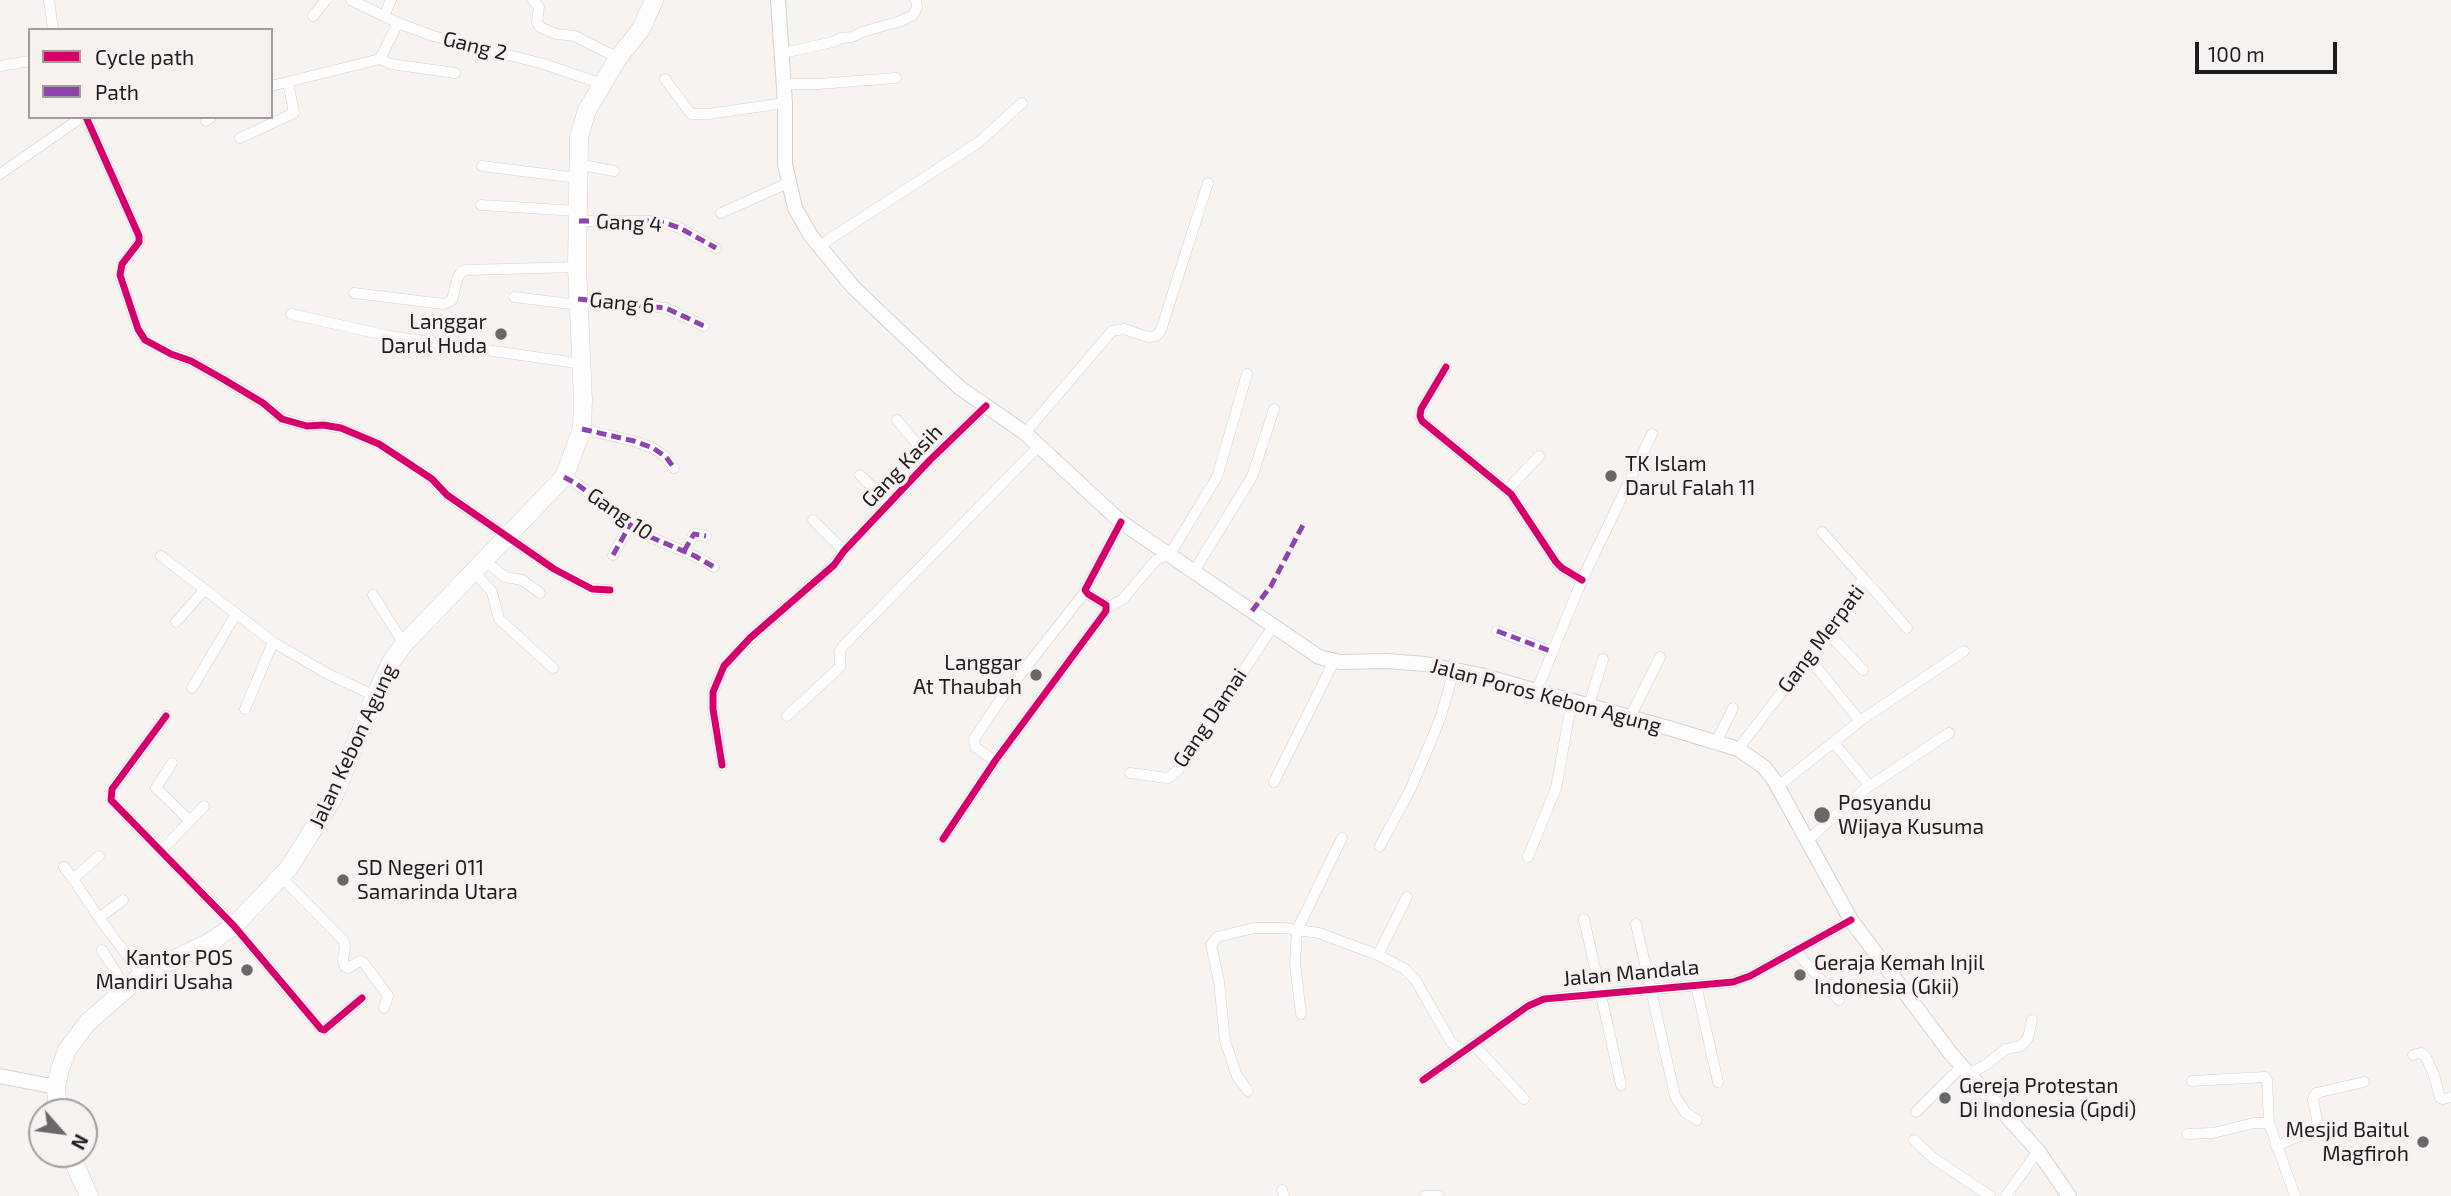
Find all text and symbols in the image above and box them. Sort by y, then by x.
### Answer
street label: Gang 2 [440,26,510,66]
legend [28,28,273,119]
scale bar [2199,28,2341,72]
text: 100 m [2208,41,2265,66]
text: Cycle path [95,44,194,69]
text: Path [95,79,139,104]
street label: Gang 4 [595,209,663,237]
street label: Gang 6 [588,287,656,319]
place label: Langgar Darul Huda [381,309,487,359]
marker: Langgar Darul Huda [493,326,509,342]
street label: Gang Kasih [856,419,948,513]
place label: TK Islam Darul Falah 11 [1625,451,1756,501]
marker: TK Islam Darul Falah 11 [1603,468,1619,484]
street label: Gang 10 [582,482,658,546]
street label: Gang Merpati [1772,580,1870,698]
place label: Langgar At Thaubah [913,650,1022,700]
street label: Jalan Poros Kebon Agung [1428,653,1664,739]
street label: Jalan Kebon Agung [304,660,402,832]
street label: Gang Damai [1168,664,1252,772]
marker: Langgar At Thaubah [1028,667,1044,683]
place label: Posyandu Wijaya Kusuma [1838,790,1984,840]
marker: Posyandu Wijaya Kusuma [1812,805,1832,825]
place label: SD Negeri 011 Samarinda Utara [357,855,518,905]
marker: SD Negeri 011 Samarinda Utara [335,872,351,888]
place label: Kantor POS Mandiri Usaha [95,945,233,995]
place label: Geraja Kemah Injil Indonesia (Gkii) [1814,950,1984,1000]
street label: Jalan Mandala [1562,954,1700,992]
marker: Kantor POS Mandiri Usaha [239,962,255,978]
marker: Geraja Kemah Injil Indonesia (Gkii) [1792,967,1808,983]
place label: Gereja Protestan Di Indonesia (Gpdi) [1959,1073,2136,1123]
marker: Gereja Protestan Di Indonesia (Gpdi) [1937,1090,1953,1106]
north arrow [28,1098,98,1168]
place label: Mesjid Baitul Magfiroh [2285,1117,2409,1167]
text: N [67,1131,94,1154]
marker: Mesjid Baitul Magfiroh [2415,1134,2431,1150]

